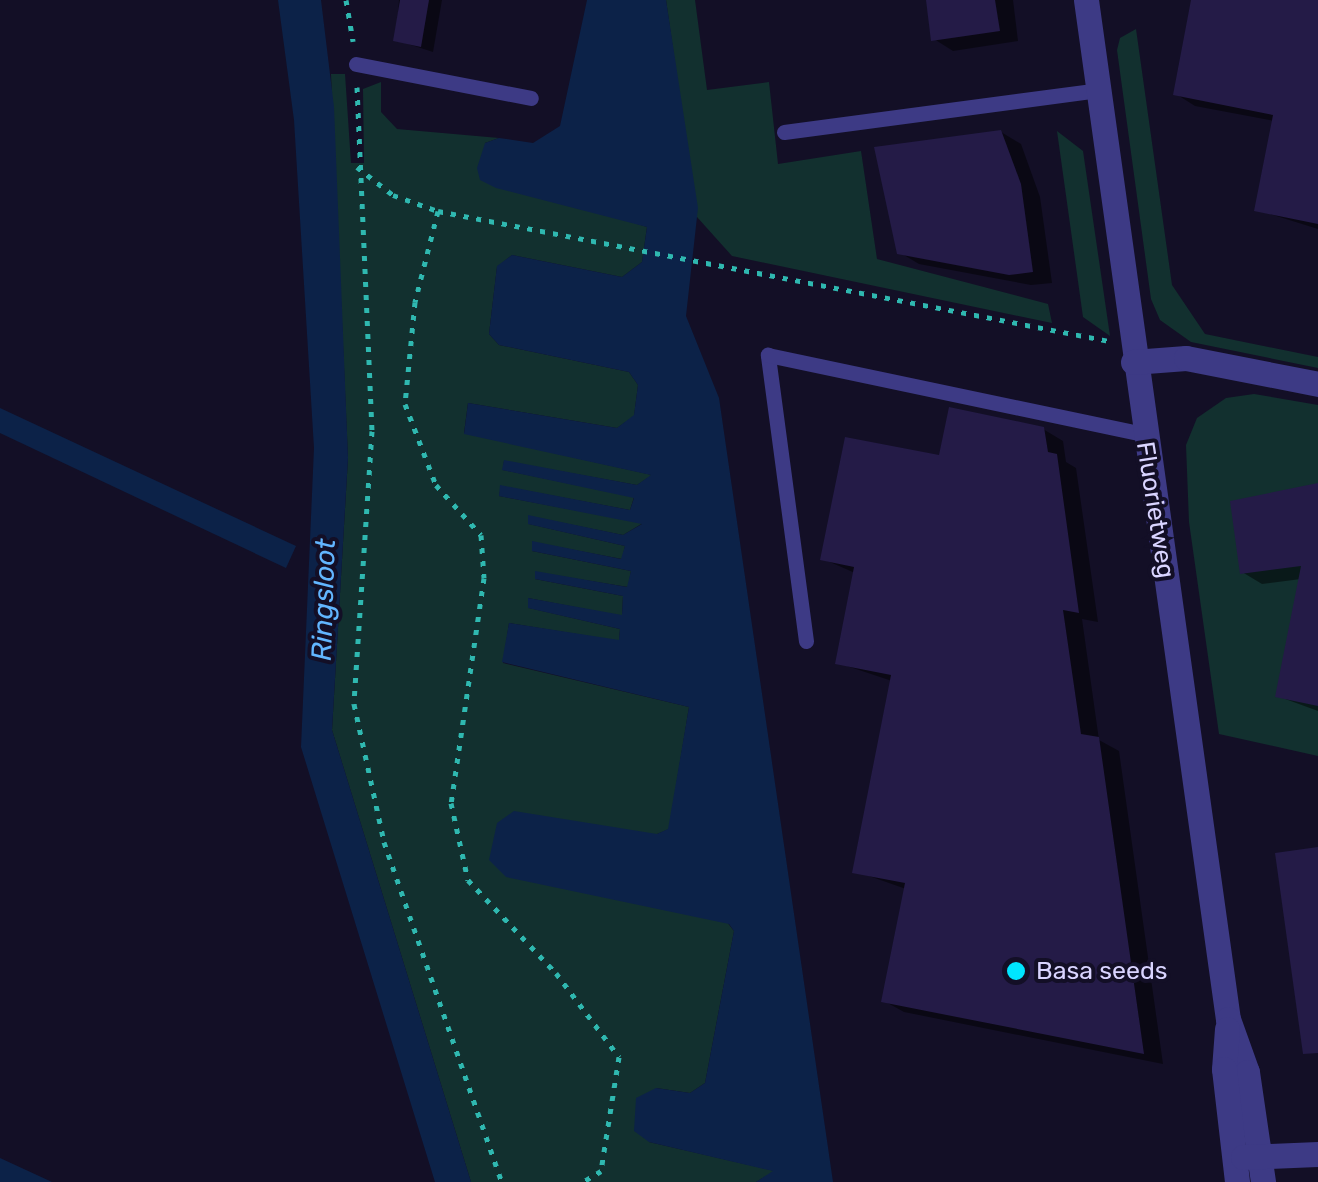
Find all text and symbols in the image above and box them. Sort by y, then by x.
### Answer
street label: Fluorietweg [1129,440,1181,580]
water label: Ringsloot [305,538,343,662]
place label: Basa seeds [1036,956,1168,986]
marker: Basa seeds [1005,960,1027,982]

